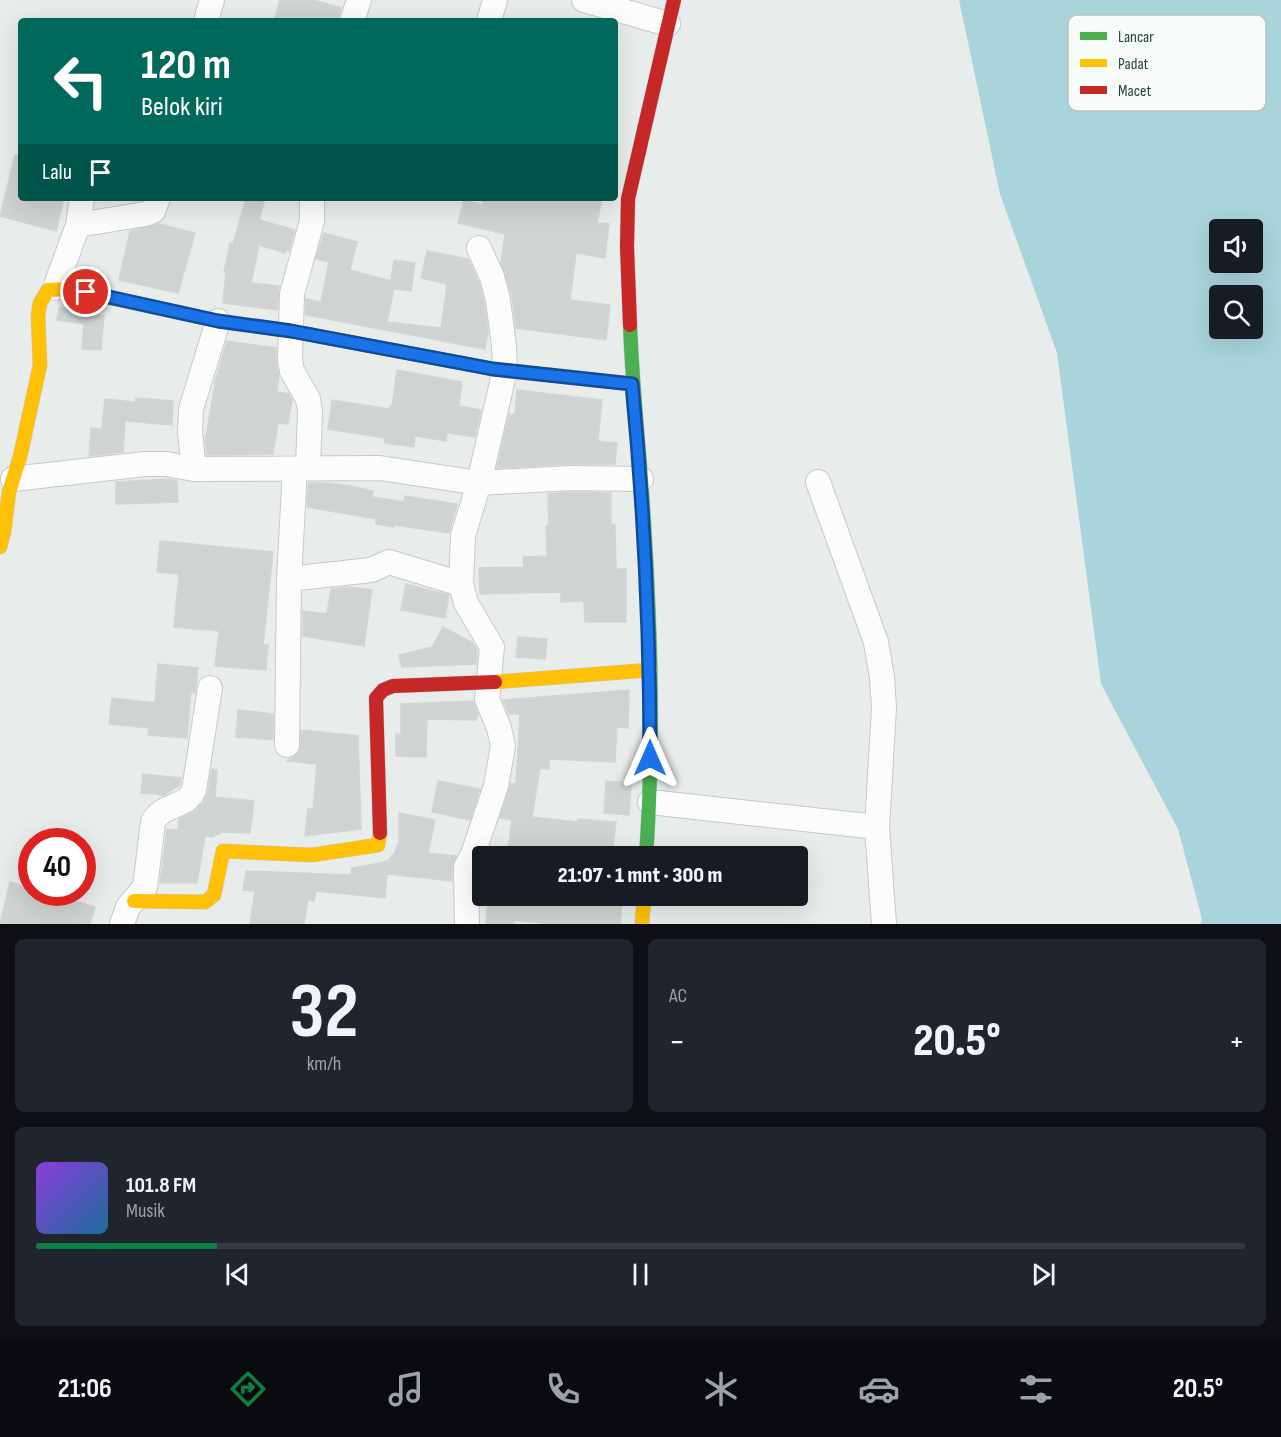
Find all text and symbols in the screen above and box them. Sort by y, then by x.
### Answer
legend [1068,15,1266,111]
text: Lancar [1118,28,1154,47]
text: 120 m [141,40,231,91]
icon: left [42,42,120,120]
text: Padat [1118,55,1149,74]
text: Macet [1118,82,1151,101]
text: Belok kiri [141,91,223,123]
icon: arrive [84,156,117,189]
text: Lalu [42,159,72,186]
map controls [1209,219,1263,339]
button: sound [1209,219,1263,273]
pin [60,266,111,317]
icon: arrive [69,275,102,308]
button: search [1209,285,1263,339]
position arrow [618,726,682,790]
speed limit sign: 40 [18,828,96,906]
text: 21:07 · 1 mnt · 300 m [558,862,722,889]
text: 32 [289,966,359,1059]
text: AC [669,984,687,1008]
text: 20.5° [913,1014,1001,1069]
text: − [669,1022,685,1062]
text: + [1229,1022,1245,1062]
text: km/h [307,1052,341,1076]
text: 101.8 FM [126,1172,196,1199]
text: Musik [126,1199,165,1223]
icon: previous [221,1258,254,1291]
icon: pause [624,1258,657,1291]
icon: next [1027,1258,1060,1291]
icon: directions [227,1368,269,1410]
icon: music [385,1368,427,1410]
icon: phone [542,1368,584,1410]
icon: climate [700,1368,742,1410]
icon: car [858,1368,900,1410]
icon: filters [1015,1368,1057,1410]
text: 21:06 [58,1373,112,1405]
text: 20.5° [1173,1373,1223,1405]

